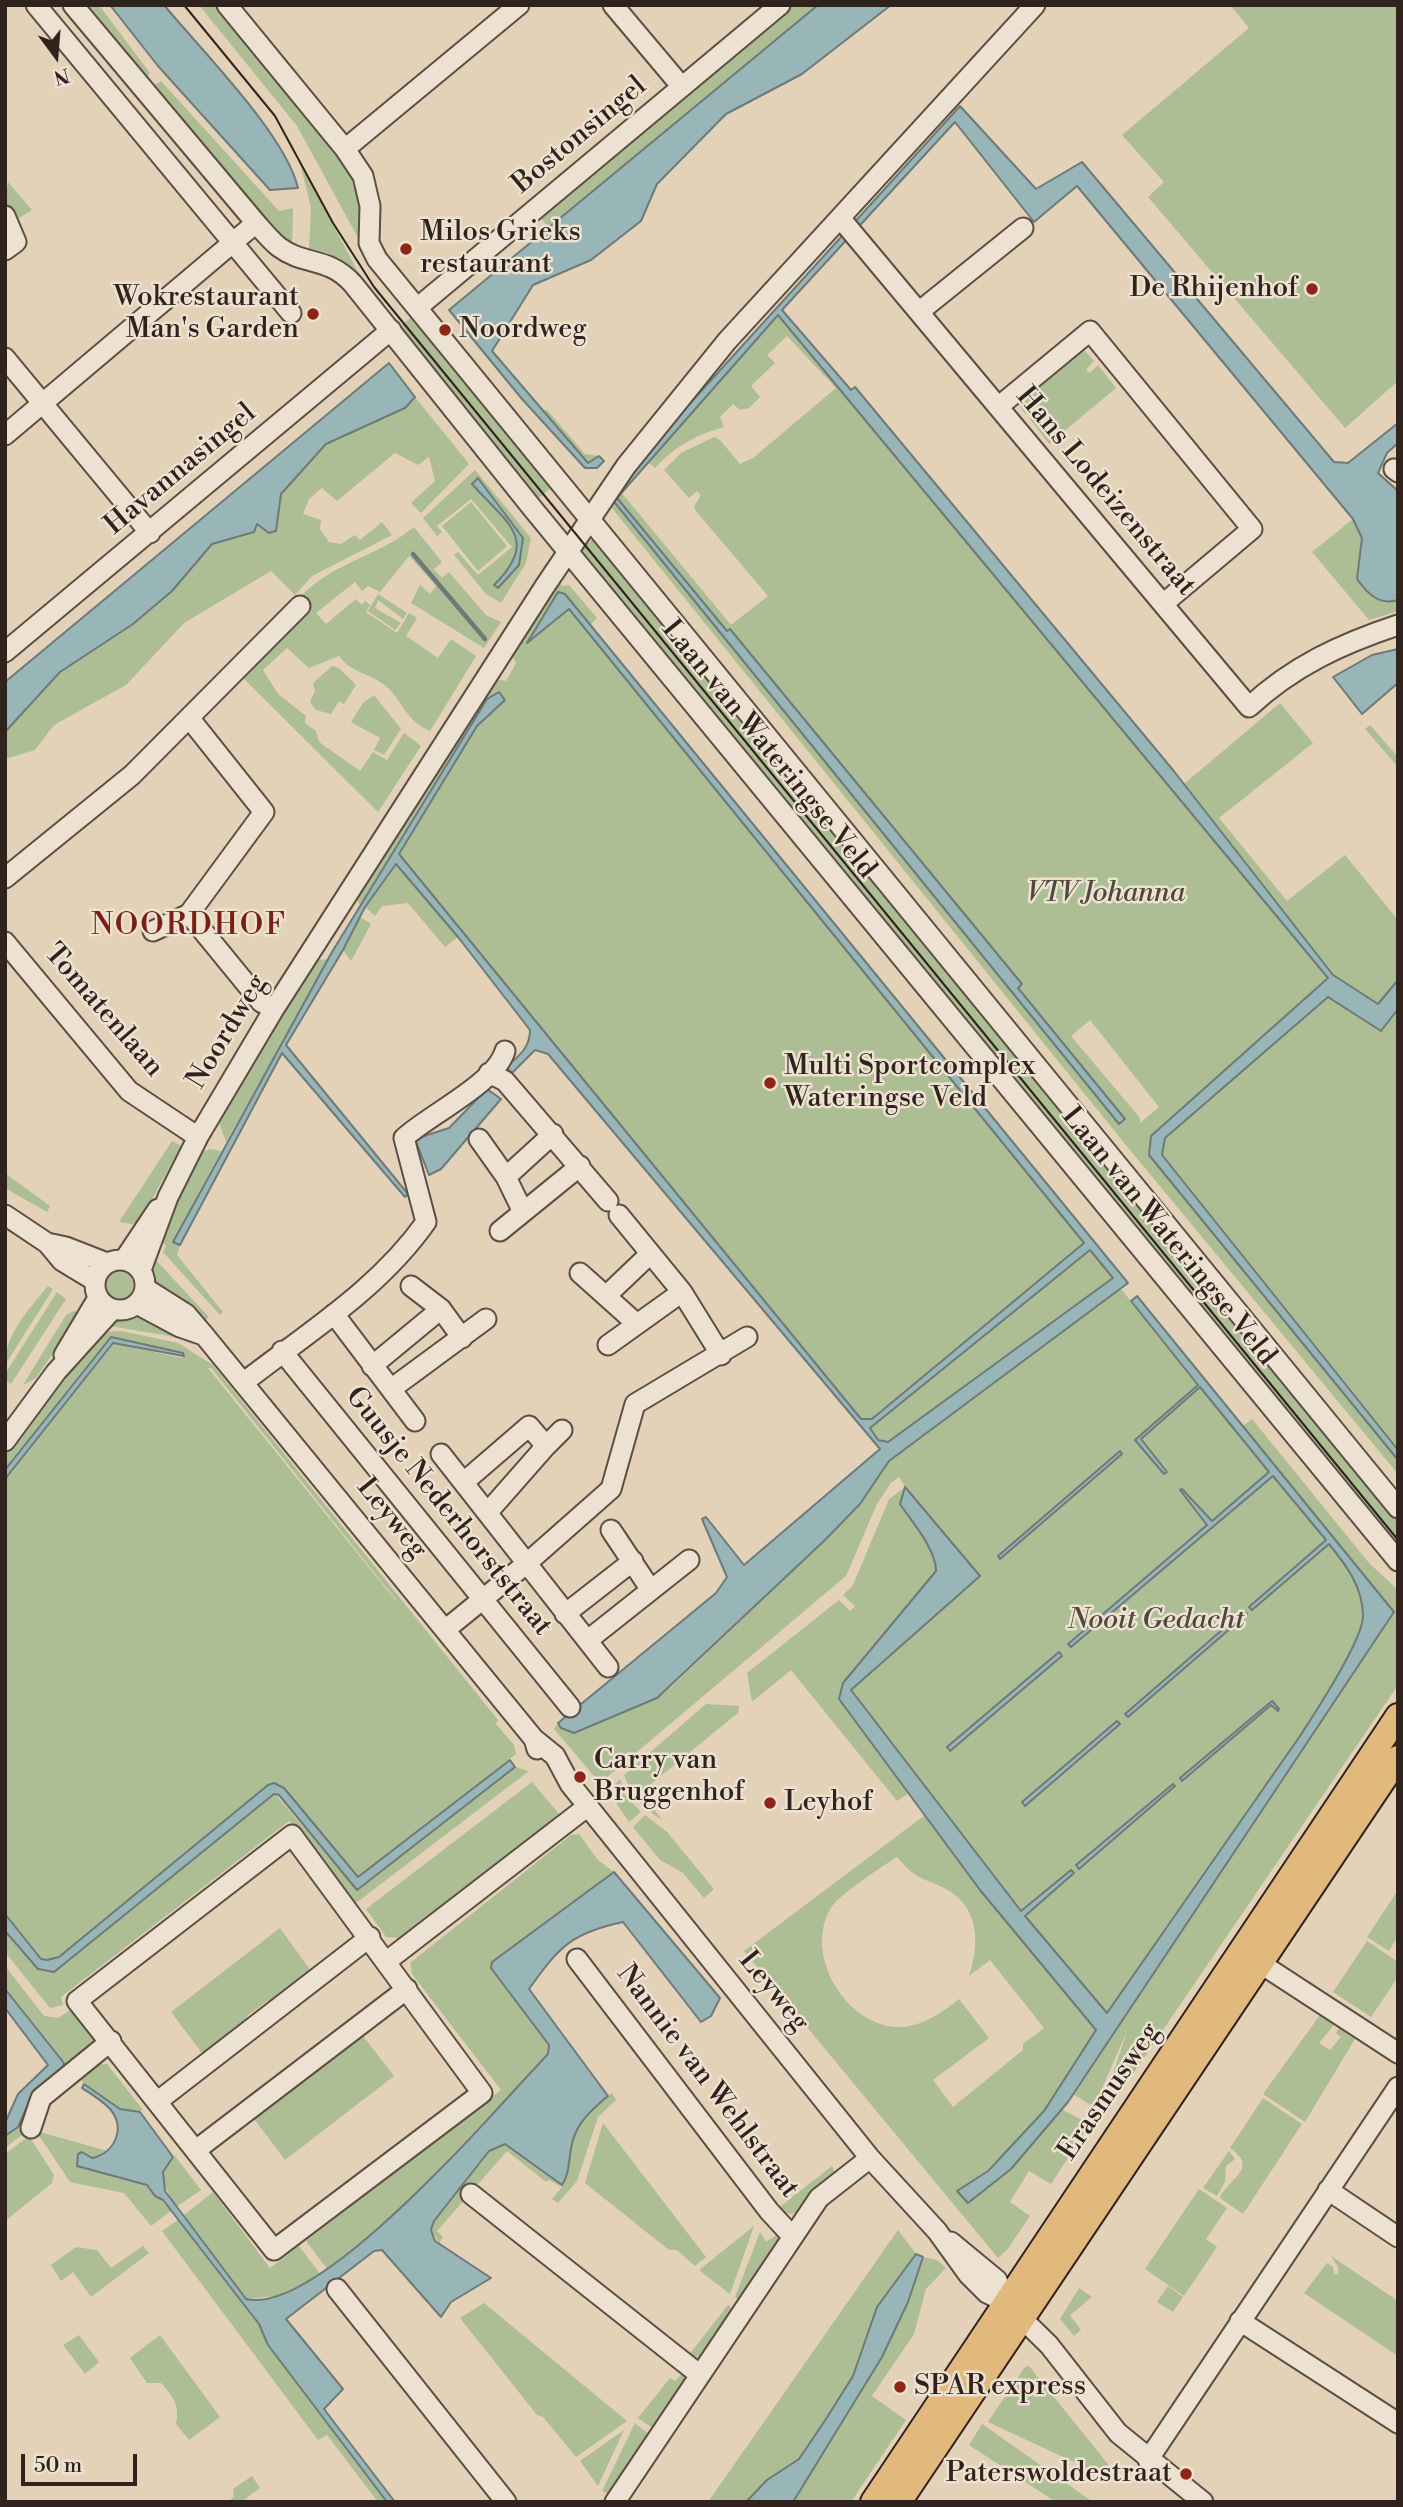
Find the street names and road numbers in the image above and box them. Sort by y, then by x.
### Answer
street label: Bostonsingel [506,70,654,202]
street label: Hans Lodeizenstraat [1008,381,1202,603]
street label: Havannasingel [99,397,263,543]
street label: Laan van Wateringse Veld [653,614,883,886]
street label: Tomatenlaan [36,938,170,1084]
street label: Noordweg [181,969,275,1095]
street label: Laan van Wateringse Veld [1053,1101,1283,1373]
street label: Guusje Nederhorststraat [337,1381,559,1643]
street label: Leyweg [348,1472,434,1566]
street label: Leyweg [730,1945,816,2039]
street label: Nannie van Wehlstraat [608,1959,806,2205]
street label: Erasmusweg [1052,2017,1168,2167]

